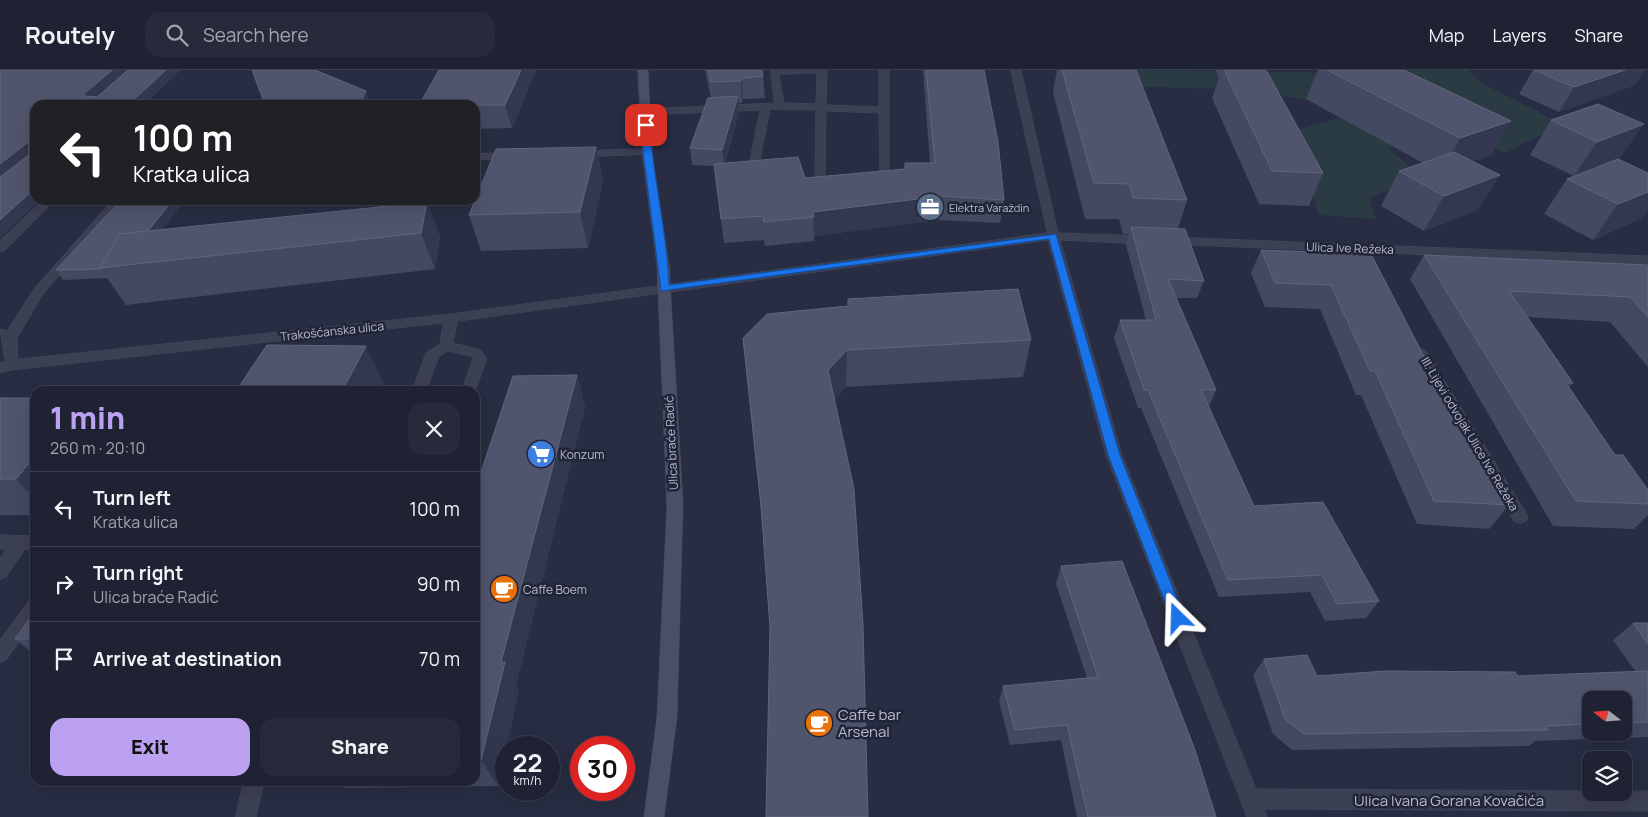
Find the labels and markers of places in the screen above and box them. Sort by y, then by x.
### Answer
pin [625,104,667,146]
office icon: Elektra Varaždin [915,192,945,222]
place label: Elektra Varaždin [949,200,1029,215]
supermarket icon: Konzum [526,439,556,469]
place label: Konzum [560,446,605,463]
cafe icon: Caffe Boem [489,574,519,604]
place label: Caffe Boem [523,581,587,598]
place label: Caffe bar Arsenal [838,704,902,742]
cafe icon: Caffe bar Arsenal [804,708,834,738]

